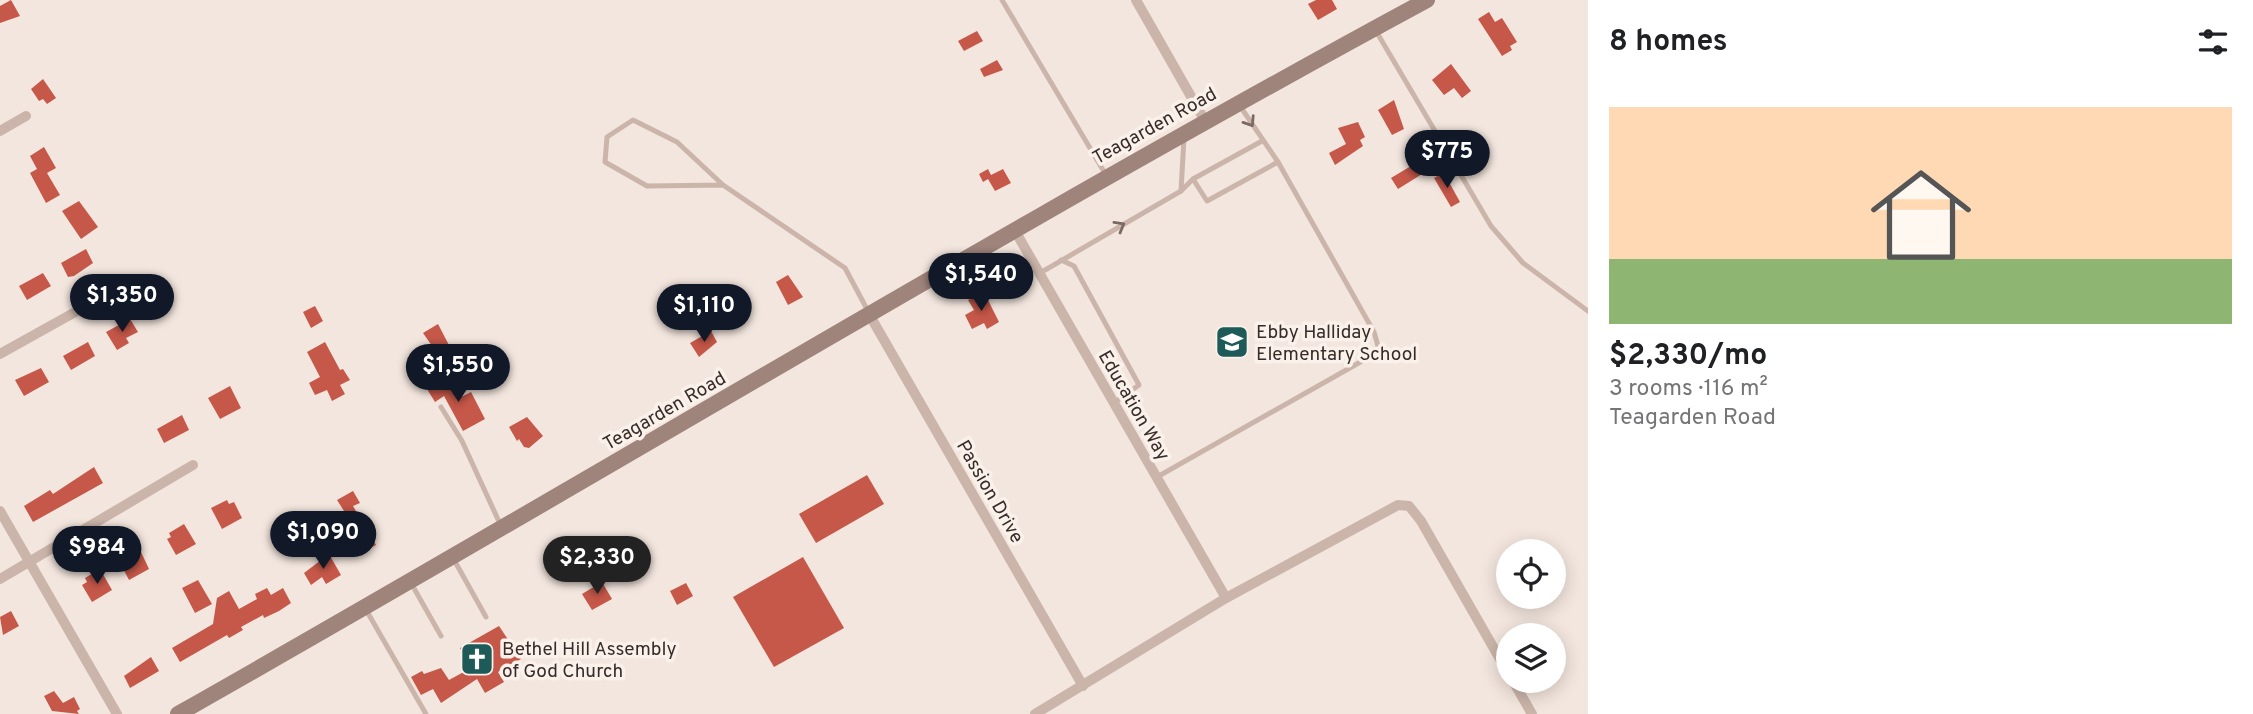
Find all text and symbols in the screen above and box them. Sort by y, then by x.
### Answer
icon: filters [2194,23,2232,61]
text: 8 homes [1609,24,1728,61]
street label: Teagarden Road [1089,83,1221,171]
one-way arrow [1241,114,1254,127]
pin: $775 [1406,130,1488,190]
text: $775 [1421,138,1473,167]
icon: home [1858,152,1984,278]
one-way arrow [1112,222,1125,235]
pin: $1,540 [924,254,1038,313]
text: $1,540 [944,261,1018,290]
pin: $1,350 [65,274,179,334]
text: $1,350 [86,282,158,311]
pin: $1,110 [647,284,761,344]
text: $1,110 [673,292,735,321]
place label: Ebby Halliday Elementary School [1256,321,1417,367]
school or university icon: Ebby Halliday Elementary School [1213,323,1251,361]
text: $2,330/mo [1609,338,1767,375]
pin: $1,550 [401,344,515,404]
street label: Education Way [1092,347,1175,465]
text: $1,550 [422,352,494,381]
street label: Teagarden Road [599,367,731,457]
text: 3 rooms · 116 m² [1609,375,1768,404]
text: Teagarden Road [1609,404,1776,433]
street label: Passion Drive [950,436,1028,548]
pin: $1,090 [266,512,380,571]
text: $1,090 [286,519,360,548]
pin: $984 [56,526,138,586]
text: $984 [68,534,126,563]
pin: $2,330 [540,536,654,596]
map controls [1496,539,1566,693]
button: locate [1496,539,1566,609]
text: $2,330 [559,544,635,573]
button: layers [1496,623,1566,693]
place label: Bethel Hill Assembly of God Church [502,638,677,684]
church icon: Bethel Hill Assembly of God Church [458,640,496,678]

